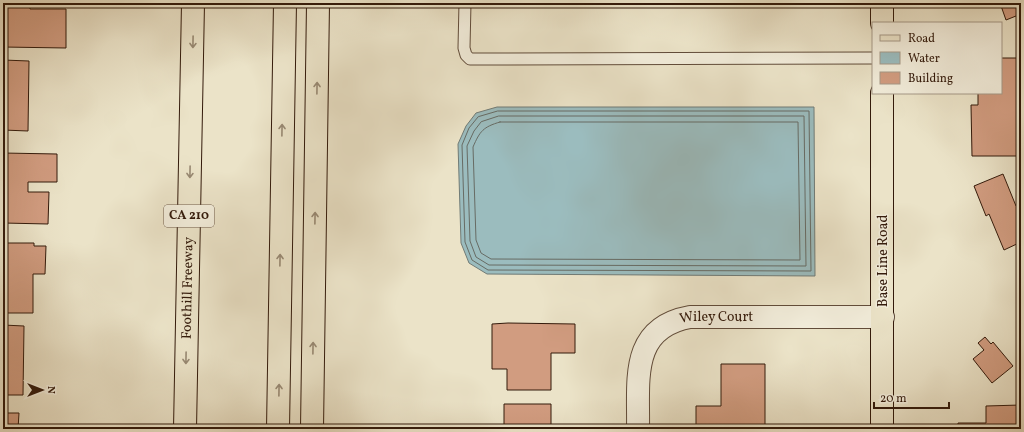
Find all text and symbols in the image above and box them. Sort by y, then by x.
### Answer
legend [872,22,1002,94]
text: Road [908,31,935,47]
one-way arrow [189,35,196,48]
text: Water [908,51,940,67]
text: Building [908,71,953,87]
one-way arrow [313,82,321,95]
one-way arrow [279,124,286,137]
one-way arrow [186,165,194,178]
road number: CA 210 [164,205,214,227]
one-way arrow [311,212,319,225]
street label: Base Line Road [874,215,893,307]
street label: Foothill Freeway [177,236,198,339]
one-way arrow [277,254,284,267]
street label: Wiley Court [678,307,753,329]
one-way arrow [309,342,317,355]
one-way arrow [182,351,190,364]
north arrow [22,370,62,410]
one-way arrow [275,384,283,397]
scale bar [874,384,949,410]
text: N [43,386,58,394]
text: 20 m [880,391,907,407]

